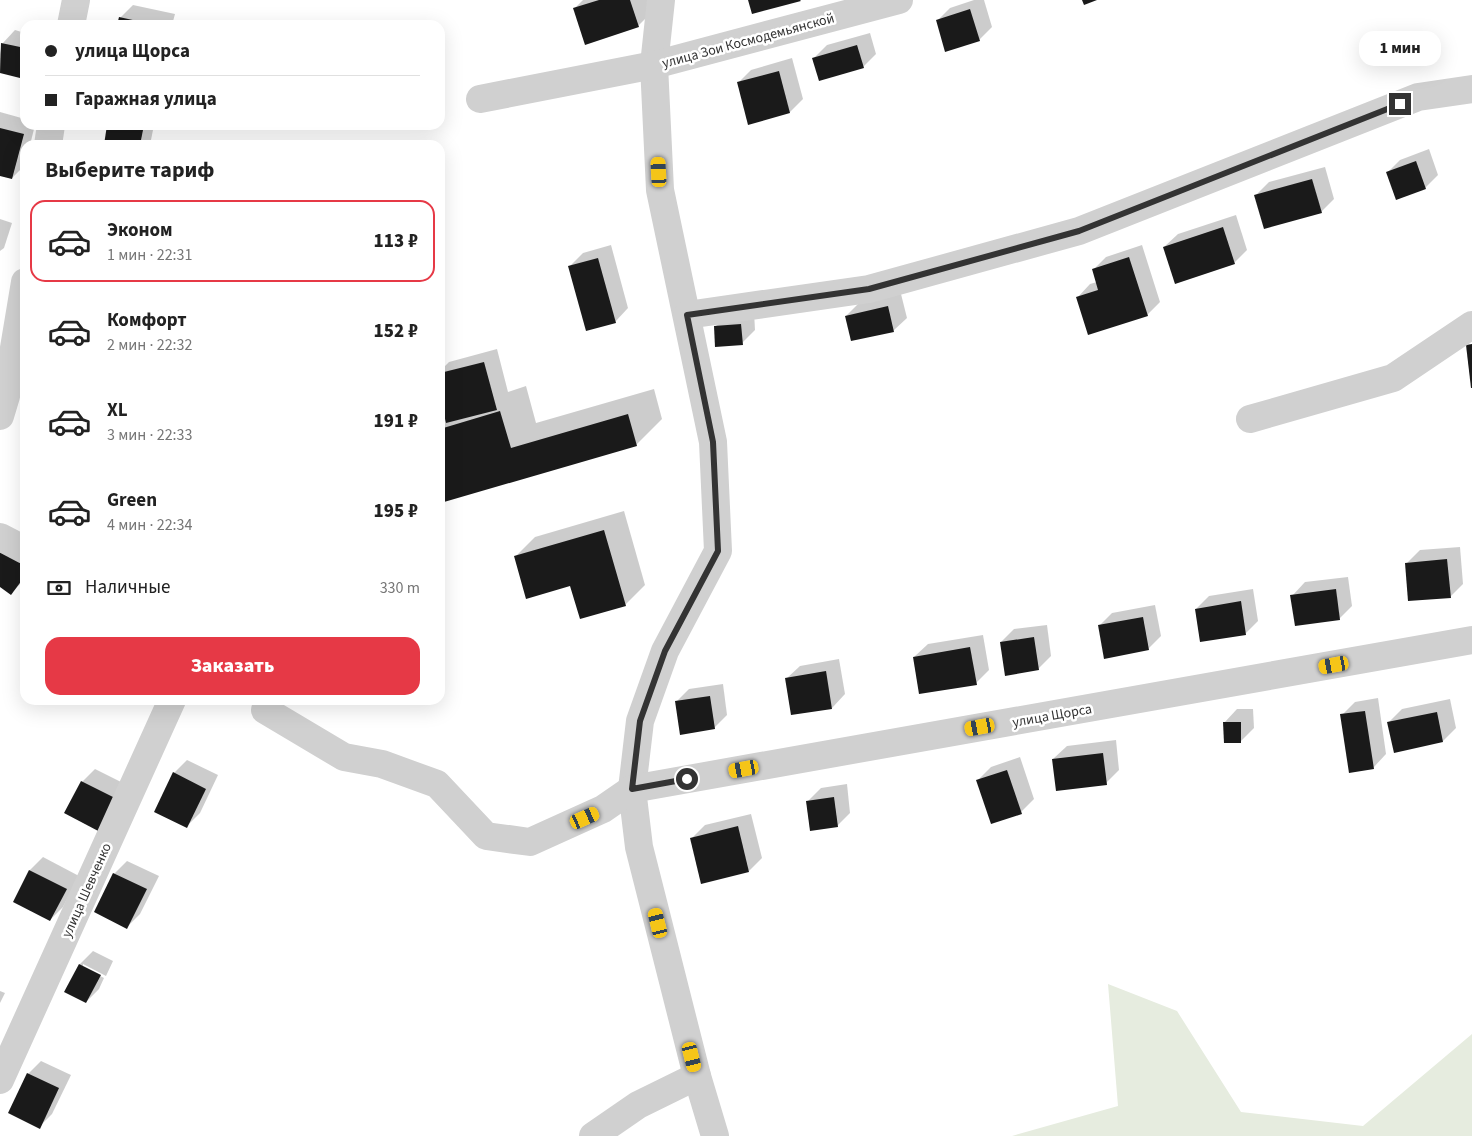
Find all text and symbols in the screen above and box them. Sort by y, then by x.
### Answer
street label: улица Зои Космодемьянской [660,8,837,74]
callout: 1 мин [1359,32,1441,66]
text: 1 мин [1379,37,1421,59]
text: улица Щорса [75,38,190,65]
text: Гаражная улица [75,86,217,113]
route end [1389,93,1411,115]
text: Выберите тариф [45,154,215,186]
car [650,157,667,187]
text: Эконом [107,217,173,244]
icon: car [47,219,92,264]
text: 113 ₽ [374,228,418,255]
text: 1 мин · 22:31 [107,244,193,266]
text: Комфорт [107,307,187,334]
icon: car [47,309,92,354]
text: 152 ₽ [374,318,418,345]
text: 2 мин · 22:32 [107,334,193,356]
text: XL [107,397,128,424]
icon: car [47,399,92,444]
text: 191 ₽ [374,408,418,435]
text: 3 мин · 22:33 [107,424,193,446]
text: Green [107,487,157,514]
icon: car [47,489,92,534]
text: 195 ₽ [374,498,418,525]
text: 4 мин · 22:34 [107,514,193,536]
icon: cash [45,574,73,602]
text: Наличные [85,574,170,601]
text: 330 m [380,577,420,599]
button: Заказать [45,637,420,695]
car [1317,655,1350,675]
street label: улица Щорса [1011,699,1094,733]
car [963,717,996,737]
car [727,759,760,779]
route start [676,768,698,790]
car [568,805,601,831]
street label: улица Шевченко [57,840,117,941]
car [647,907,668,939]
car [681,1041,702,1073]

